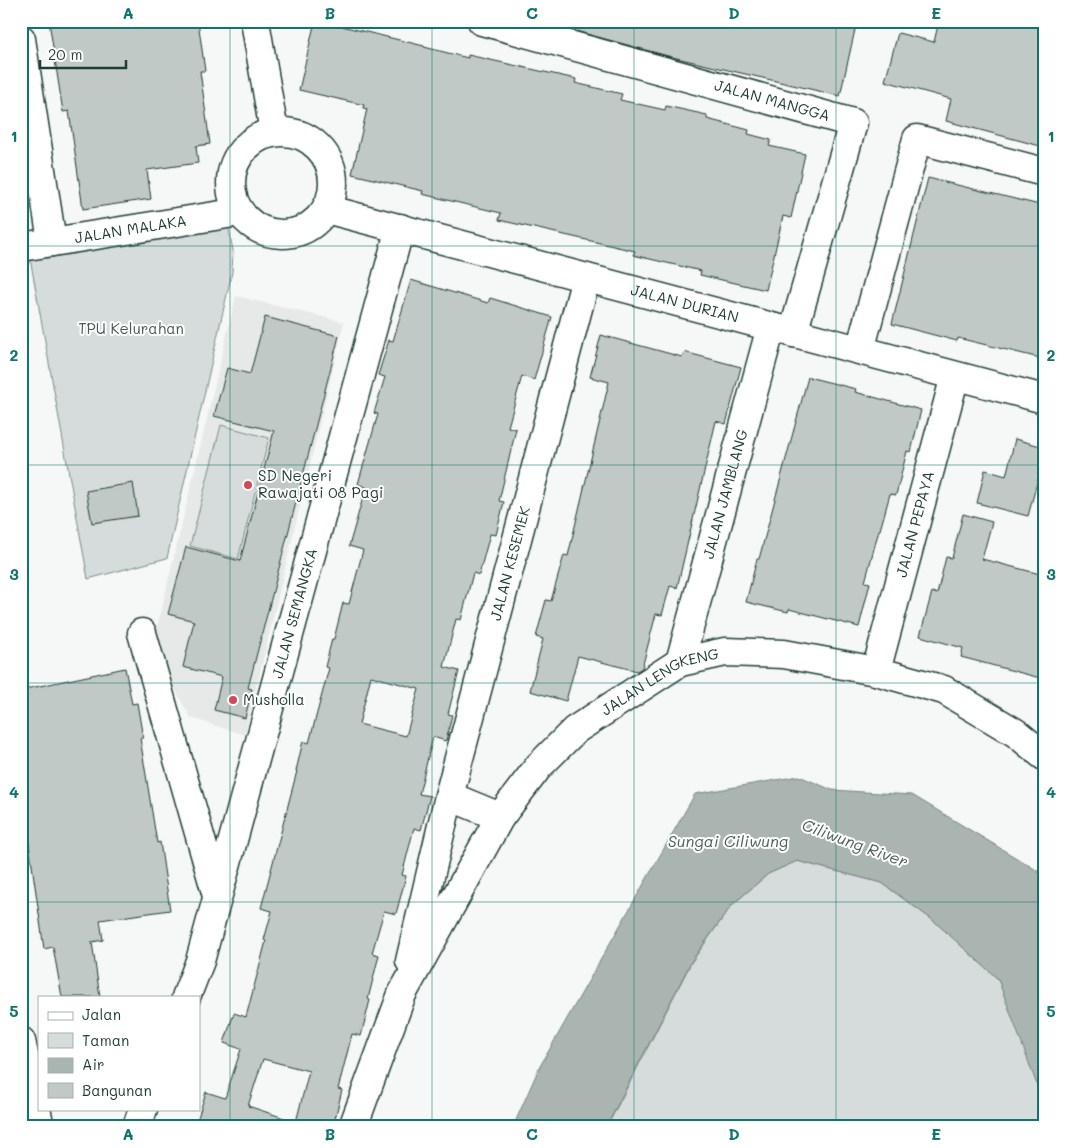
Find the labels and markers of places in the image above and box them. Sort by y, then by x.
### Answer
place label: SD Negeri Rawajati 08 Pagi [258,465,383,502]
marker: SD Negeri Rawajati 08 Pagi [242,479,254,491]
place label: Musholla [243,689,305,709]
marker: Musholla [227,694,239,706]

